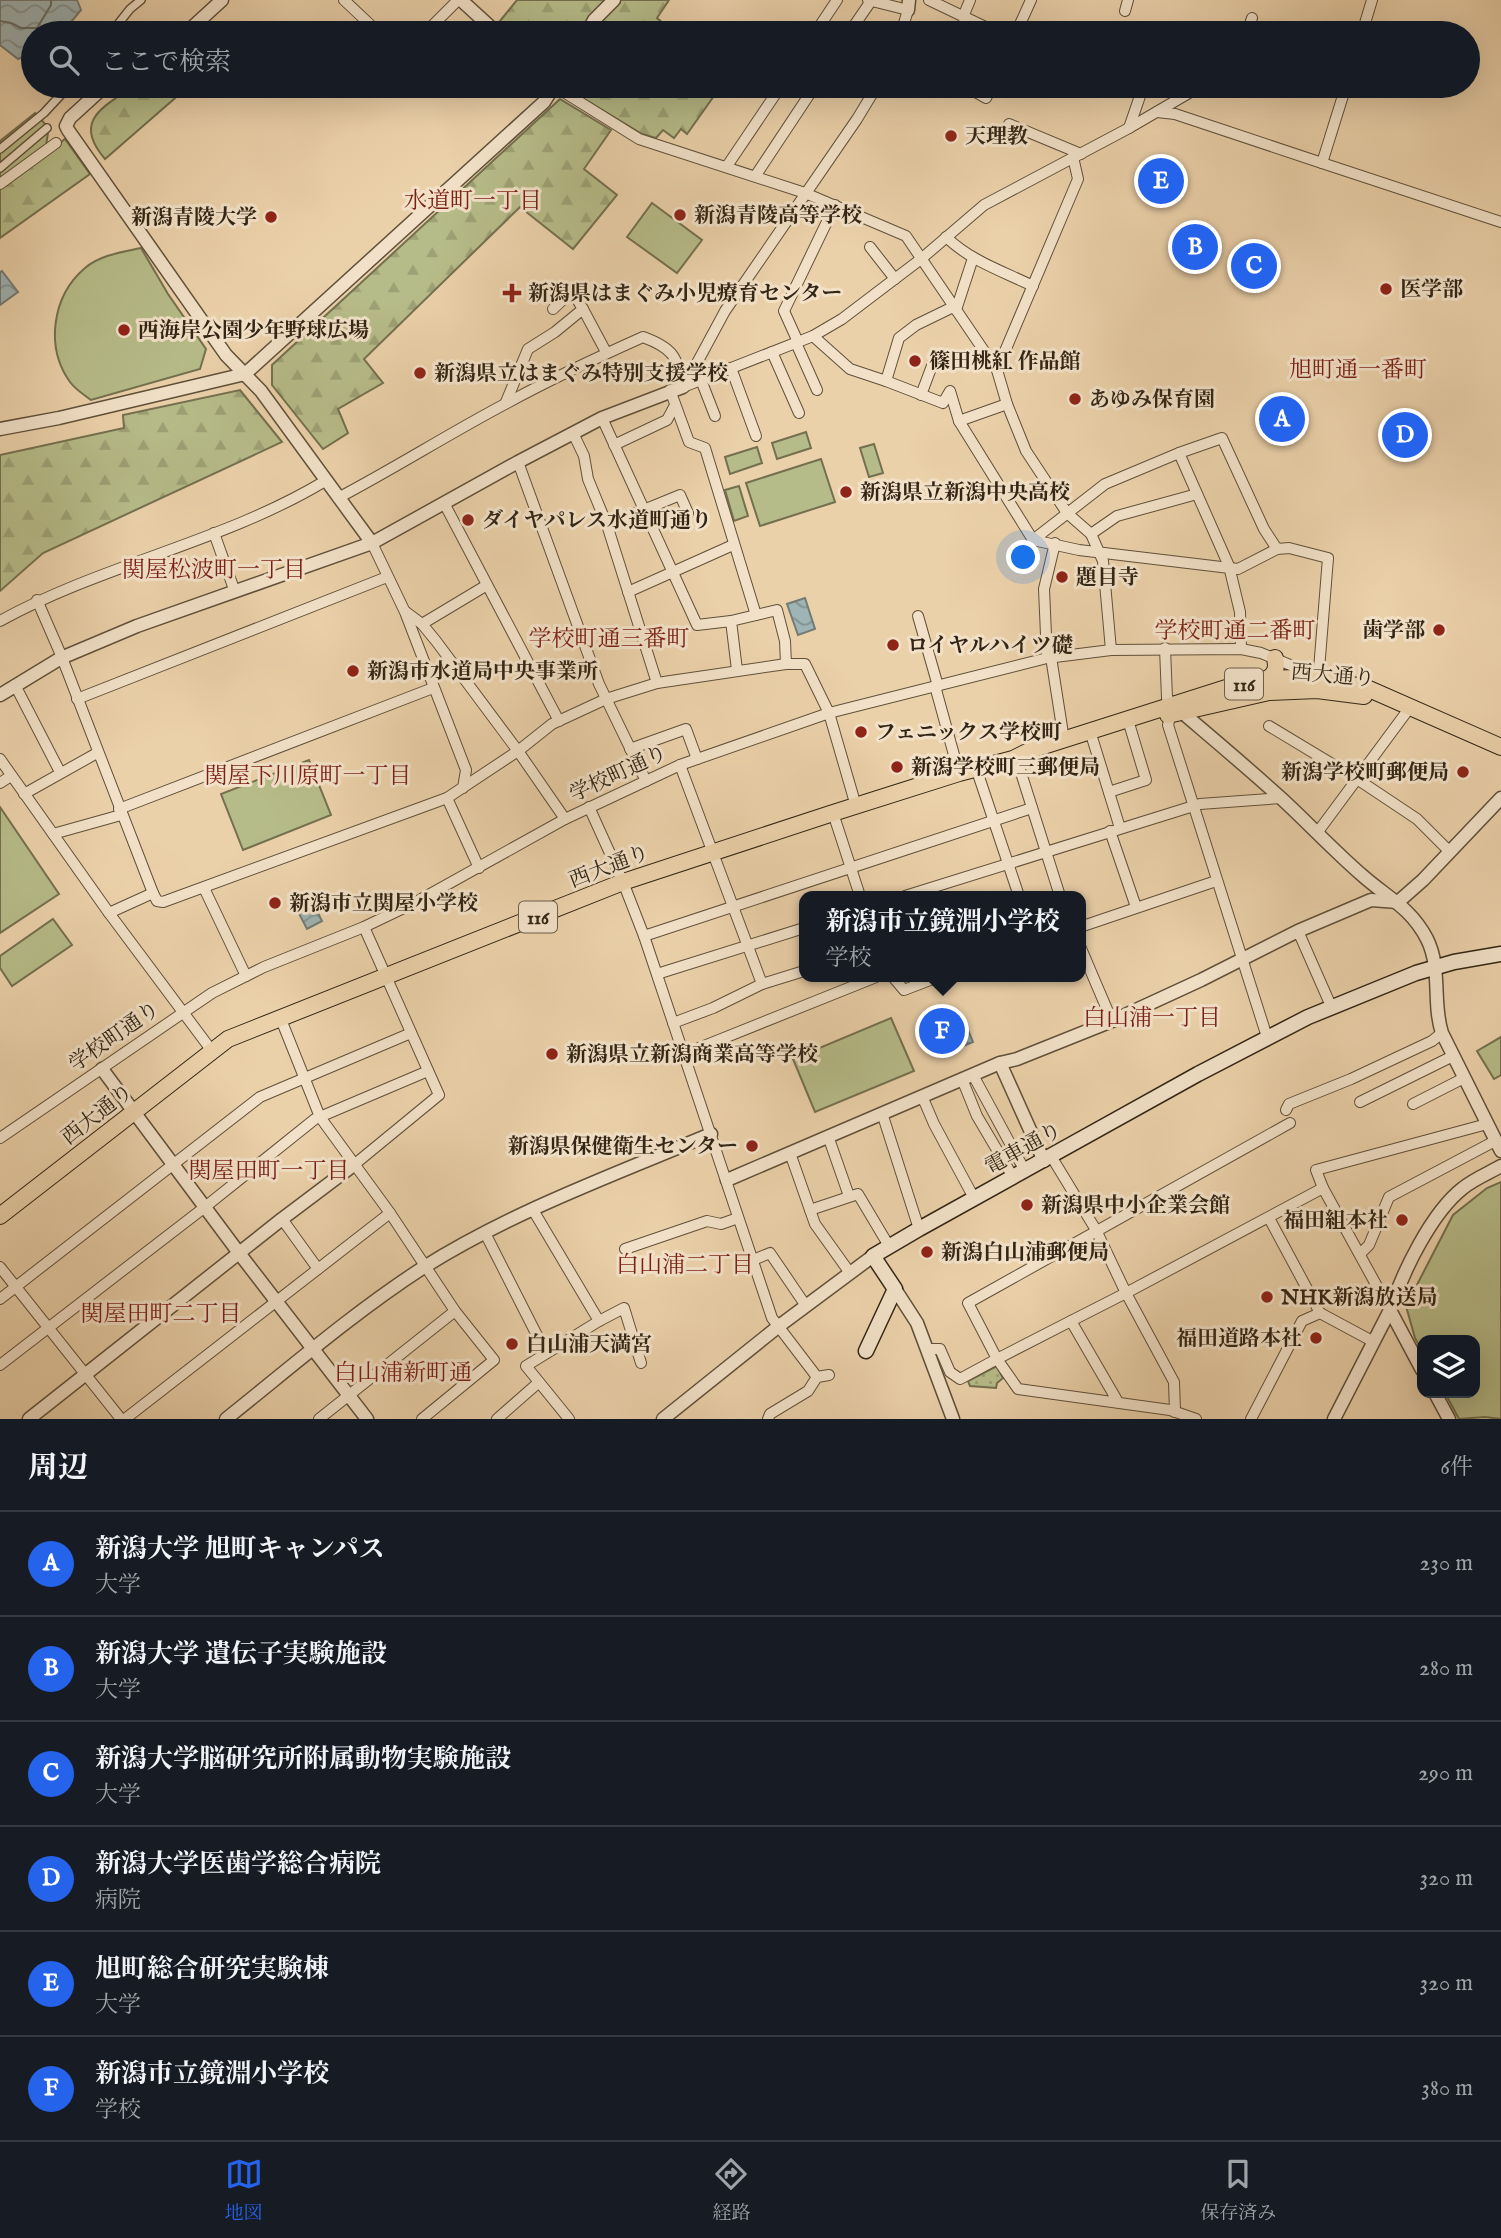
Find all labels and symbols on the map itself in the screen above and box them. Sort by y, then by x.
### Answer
place label: 天理教 [965,124,1028,151]
marker: 天理教 [943,128,959,144]
pin: E [1138,155,1184,207]
district label: 水道町一丁目 [404,187,542,216]
place label: 新潟青陵高等学校 [694,203,862,230]
place label: 新潟青陵大学 [131,205,257,232]
marker: 新潟青陵高等学校 [672,207,688,223]
marker: 新潟青陵大学 [263,209,279,225]
pin: B [1172,221,1218,273]
pin: C [1231,240,1277,292]
place label: 医学部 [1400,277,1463,304]
place label: 新潟県はまぐみ小児療育センター [528,281,842,308]
marker: 医学部 [1378,281,1394,297]
marker: 新潟県はまぐみ小児療育センター [502,283,522,303]
place label: 西海岸公園少年野球広場 [138,318,369,345]
marker: 西海岸公園少年野球広場 [116,322,132,338]
place label: 篠田桃紅 作品館 [929,349,1081,376]
marker: 篠田桃紅 作品館 [907,353,923,369]
district label: 旭町通一番町 [1289,356,1427,385]
place label: 新潟県立はまぐみ特別支援学校 [434,361,728,388]
marker: 新潟県立はまぐみ特別支援学校 [412,365,428,381]
place label: あゆみ保育園 [1089,387,1215,414]
marker: あゆみ保育園 [1067,391,1083,407]
pin: A [1259,393,1305,445]
pin: D [1382,409,1428,461]
place label: 新潟県立新潟中央高校 [860,480,1070,507]
marker: 新潟県立新潟中央高校 [838,484,854,500]
place label: ダイヤパレス水道町通り [482,508,712,535]
marker: ダイヤパレス水道町通り [460,512,476,528]
your location [1006,540,1040,574]
district label: 関屋松波町一丁目 [122,556,306,585]
place label: 題目寺 [1076,565,1139,592]
marker: 題目寺 [1054,569,1070,585]
district label: 学校町通二番町 [1155,617,1316,646]
place label: 歯学部 [1362,618,1425,645]
marker: 歯学部 [1431,622,1447,638]
district label: 学校町通三番町 [529,625,690,654]
place label: ロイヤルハイツ礎 [907,633,1073,660]
marker: ロイヤルハイツ礎 [885,637,901,653]
place label: 新潟市水道局中央事業所 [367,659,598,686]
street label: 西大通り [1290,659,1376,694]
marker: 新潟市水道局中央事業所 [345,663,361,679]
road number: 116 [1225,668,1263,699]
place label: フェニックス学校町 [875,720,1062,747]
marker: フェニックス学校町 [853,724,869,740]
street label: 学校町通り [565,740,672,809]
place label: 新潟学校町三郵便局 [911,755,1100,782]
marker: 新潟学校町三郵便局 [889,759,905,775]
place label: 新潟学校町郵便局 [1281,760,1449,787]
district label: 関屋下川原町一丁目 [205,762,412,791]
marker: 新潟学校町郵便局 [1455,764,1471,780]
street label: 西大通り [565,840,654,895]
place label: 新潟市立関屋小学校 [289,891,478,918]
marker: 新潟市立関屋小学校 [267,895,283,911]
road number: 116 [519,902,557,932]
street label: 学校町通り [64,996,166,1078]
district label: 白山浦一丁目 [1083,1004,1221,1033]
pin: F [919,1005,965,1057]
place label: 新潟県立新潟商業高等学校 [566,1042,818,1069]
marker: 新潟県立新潟商業高等学校 [544,1046,560,1062]
street label: 西大通り [57,1079,139,1152]
street label: 電車通り [980,1117,1067,1181]
place label: 新潟県保健衛生センター [508,1134,738,1161]
marker: 新潟県保健衛生センター [744,1138,760,1154]
district label: 関屋田町一丁目 [189,1157,350,1186]
place label: 新潟県中小企業会館 [1041,1193,1230,1220]
marker: 新潟県中小企業会館 [1019,1197,1035,1213]
place label: 福田組本社 [1283,1208,1388,1235]
marker: 福田組本社 [1394,1212,1410,1228]
place label: 新潟白山浦郵便局 [941,1240,1109,1267]
marker: 新潟白山浦郵便局 [919,1244,935,1260]
district label: 白山浦二丁目 [616,1251,754,1280]
place label: NHK新潟放送局 [1280,1285,1437,1312]
marker: NHK新潟放送局 [1259,1289,1275,1305]
district label: 関屋田町二丁目 [81,1300,242,1329]
place label: 福田道路本社 [1176,1326,1302,1353]
marker: 福田道路本社 [1308,1330,1324,1346]
place label: 白山浦天満宮 [526,1332,652,1359]
marker: 白山浦天満宮 [504,1336,520,1352]
district label: 白山浦新町通 [334,1359,472,1388]

